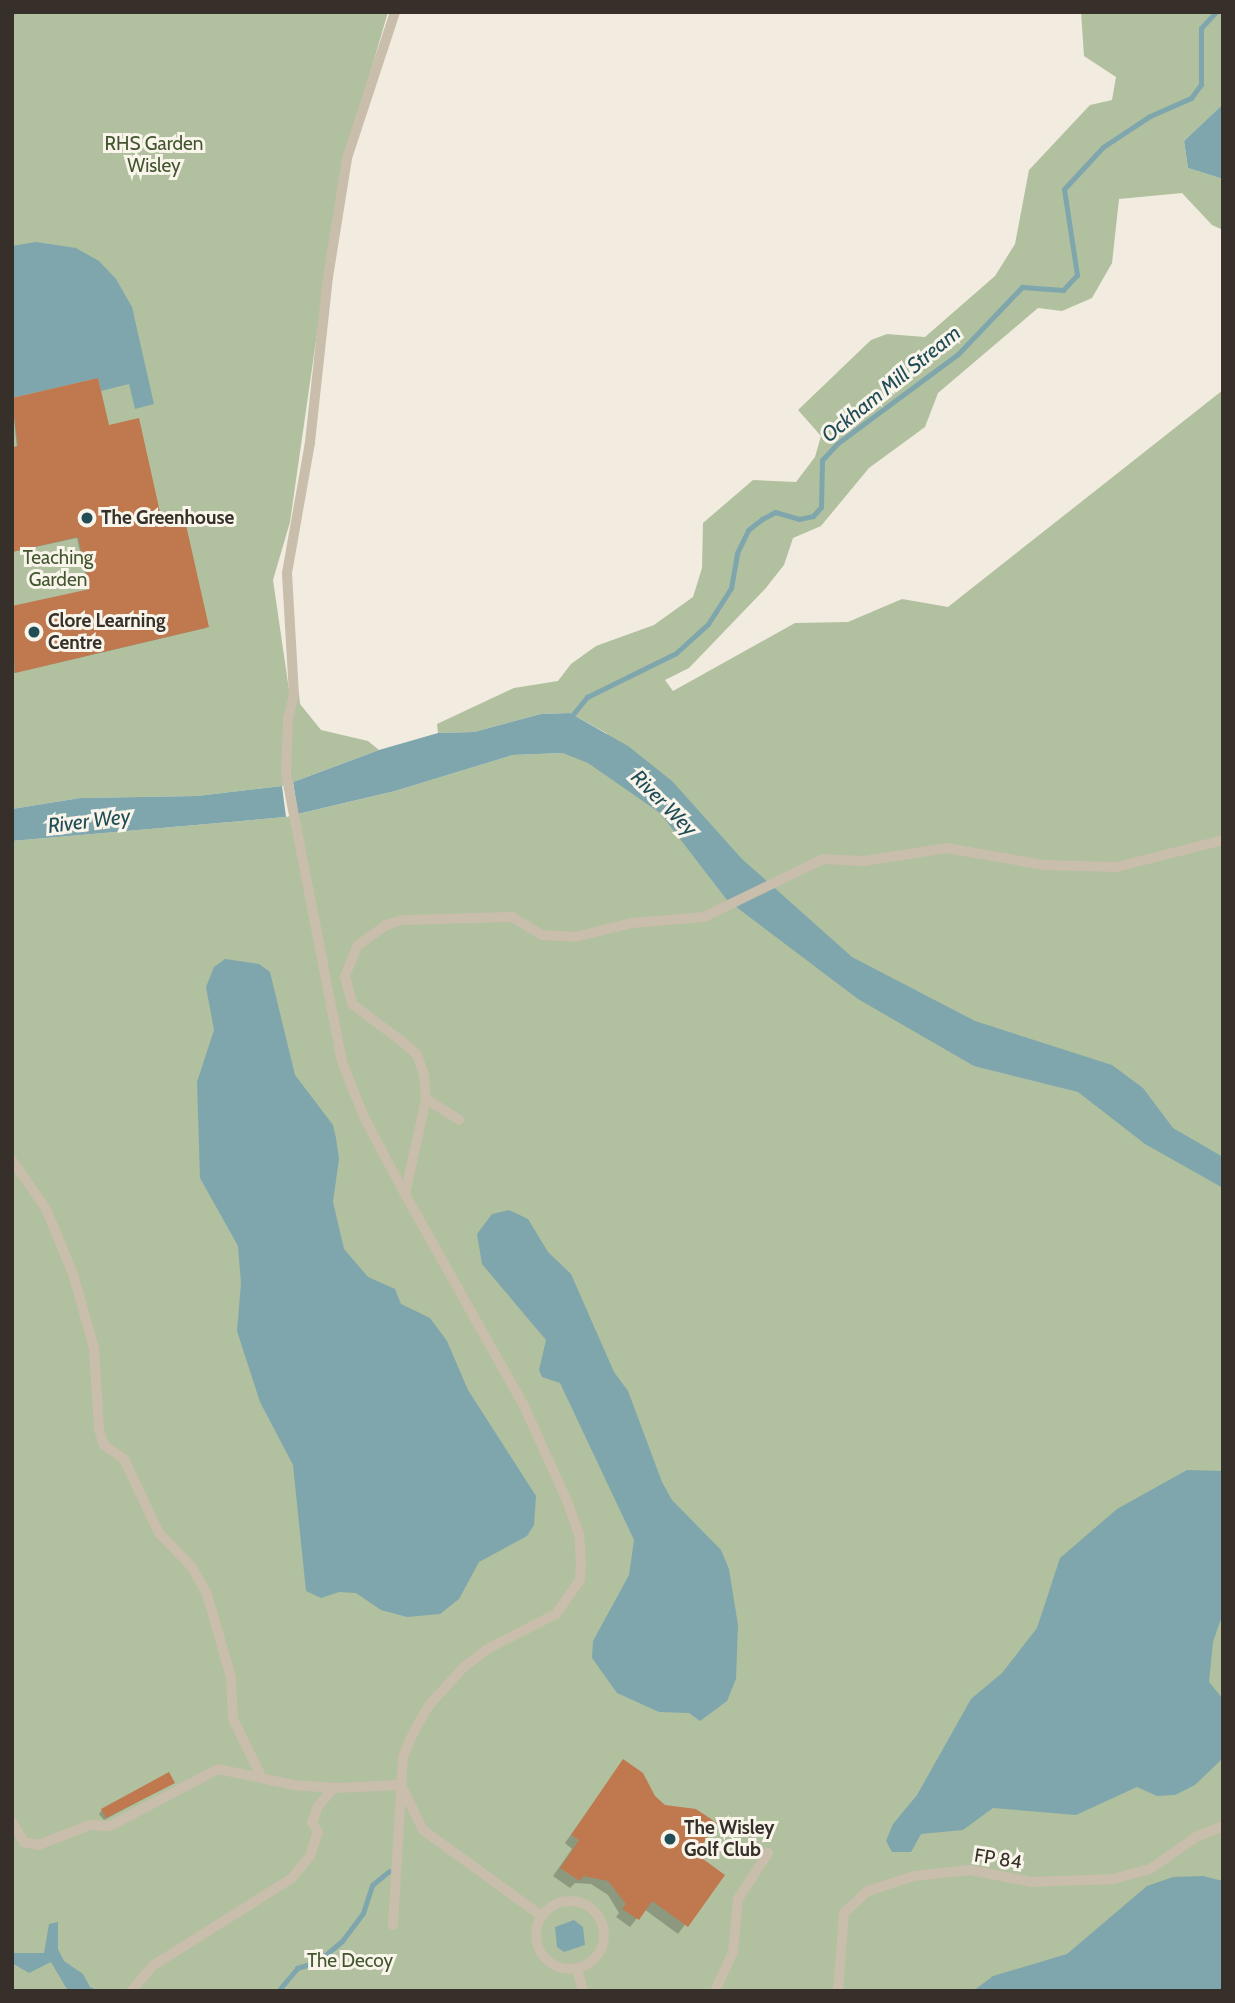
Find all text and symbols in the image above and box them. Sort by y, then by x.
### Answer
park label: RHS Garden Wisley [105,133,203,177]
water label: Ockham Mill Stream [816,320,966,448]
place label: The Greenhouse [101,507,234,529]
marker: The Greenhouse [79,510,95,526]
park label: Teaching Garden [23,547,93,591]
place label: Clore Learning Centre [48,610,165,654]
marker: Clore Learning Centre [26,624,42,640]
water label: River Wey [626,765,702,841]
water label: River Wey [46,803,132,839]
place label: The Wisley Golf Club [684,1817,775,1861]
marker: The Wisley Golf Club [662,1831,678,1847]
street label: FP 84 [973,1844,1023,1874]
park label: The Decoy [307,1950,393,1972]

